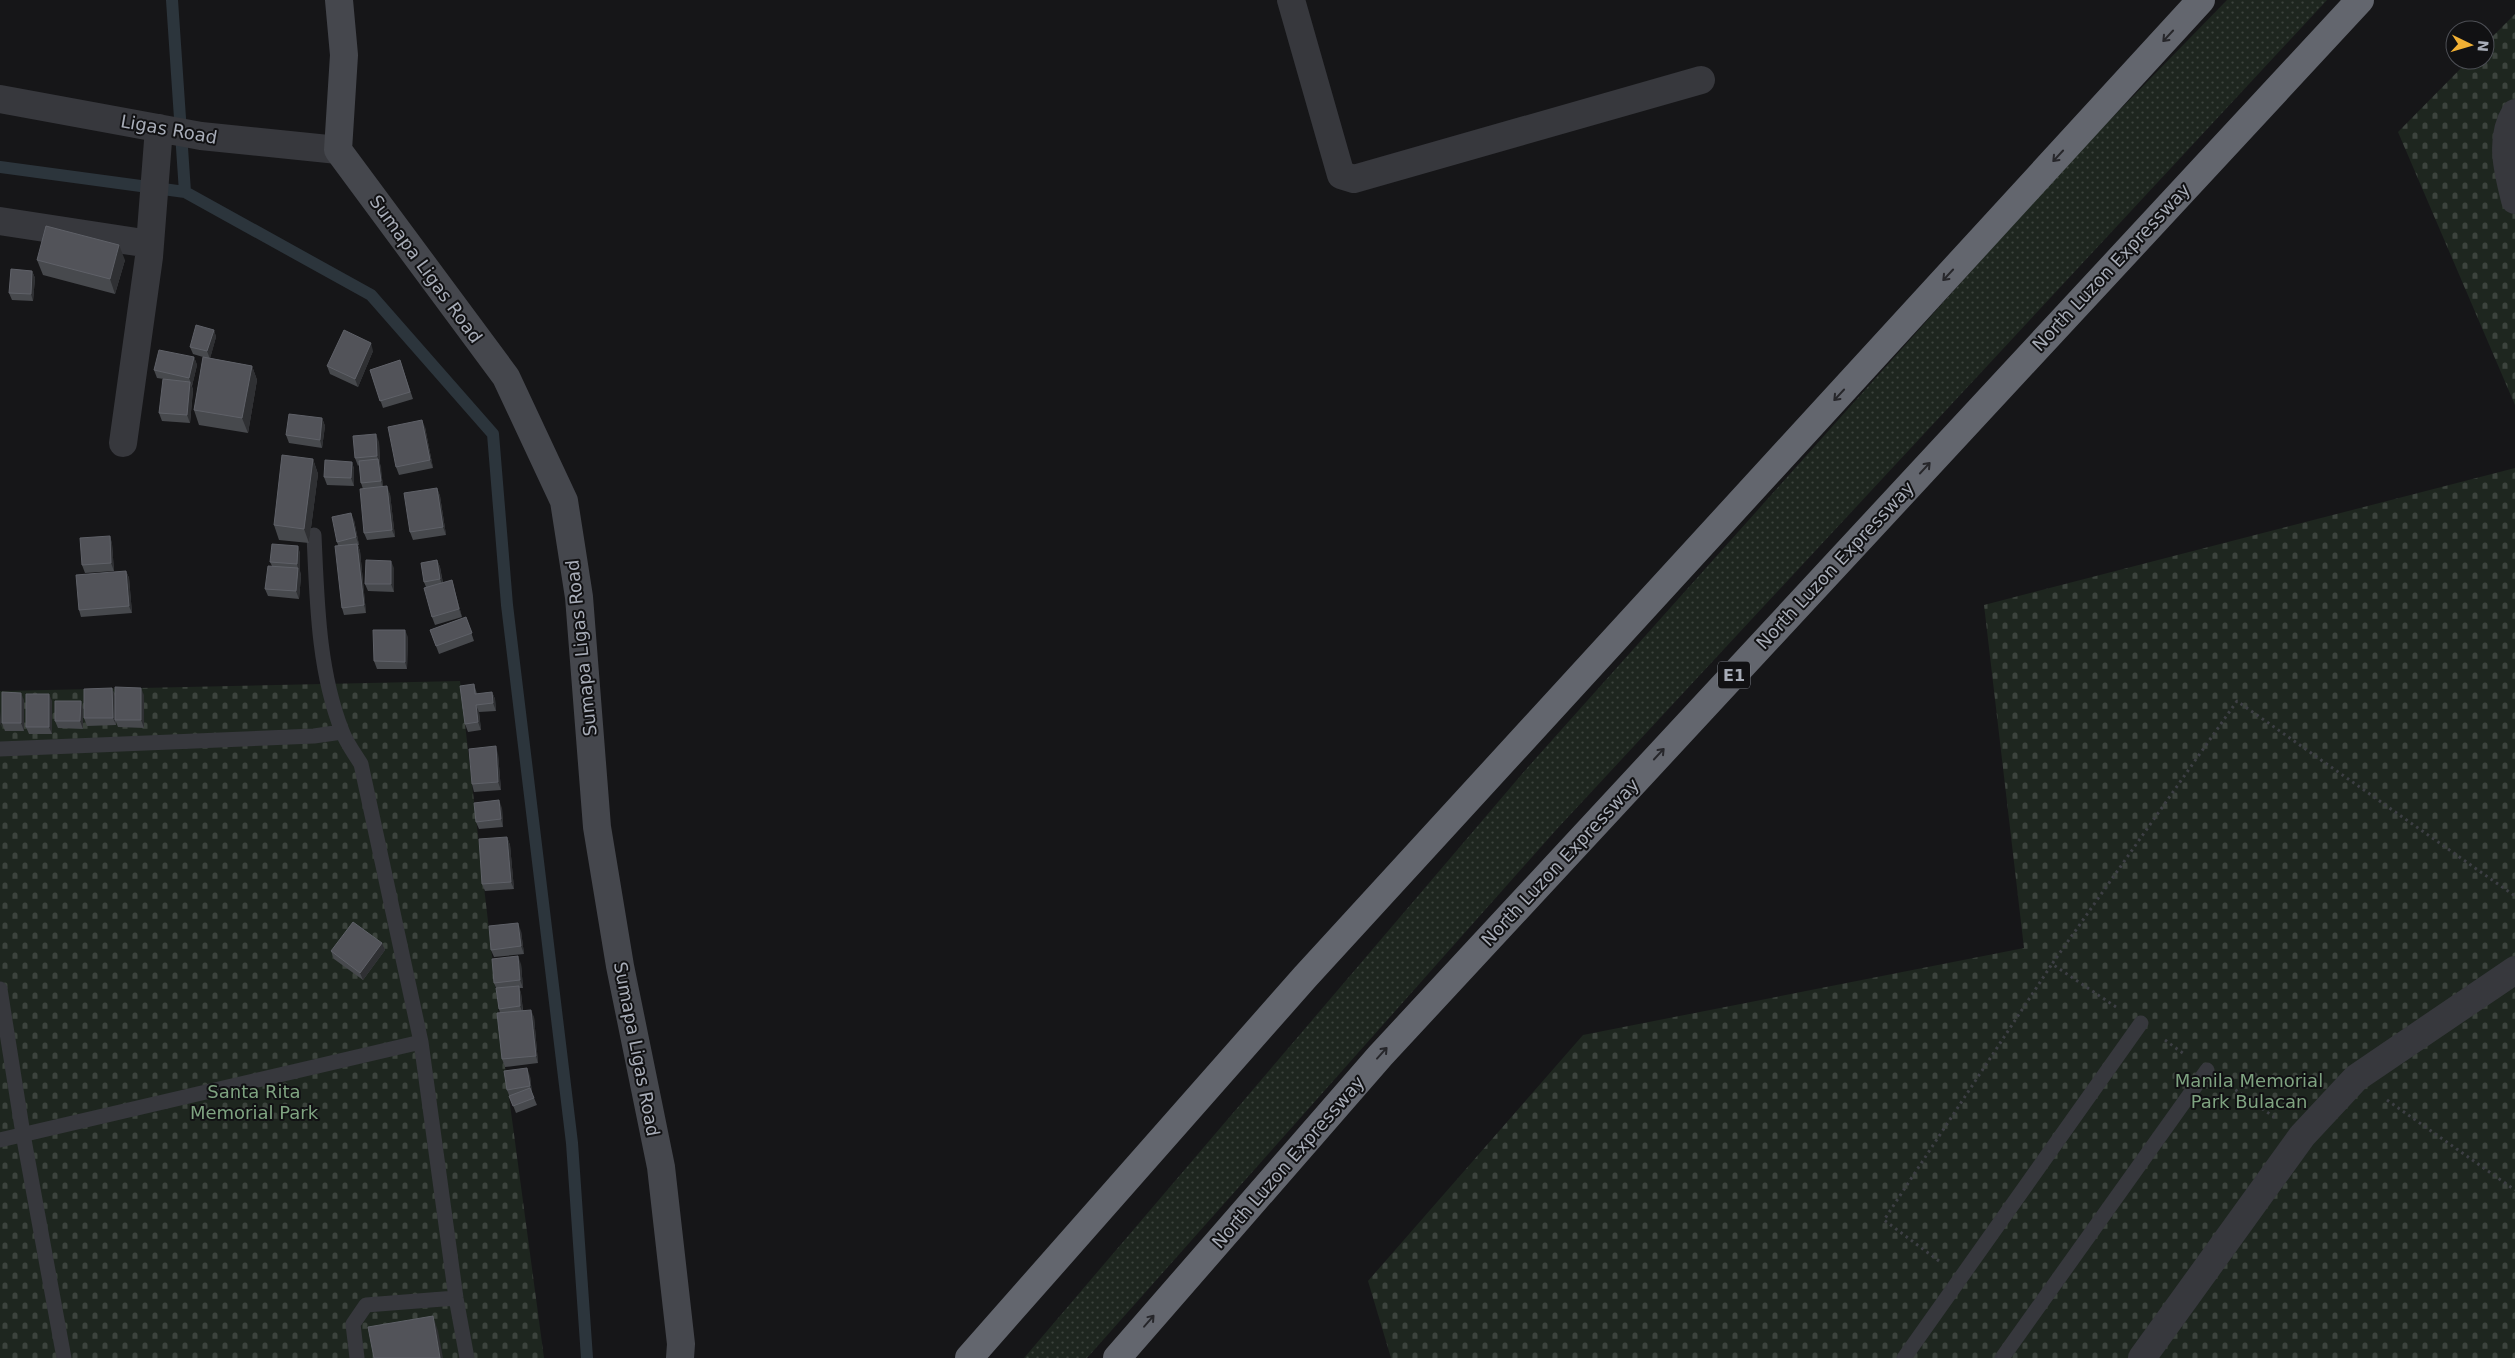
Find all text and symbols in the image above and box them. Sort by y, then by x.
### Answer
north arrow [2445,20,2495,70]
one-way arrow [2162,29,2174,42]
text: N [2474,40,2491,53]
street label: Ligas Road [119,110,219,148]
one-way arrow [2052,149,2064,162]
street label: North Luzon Expressway [2028,179,2194,355]
street label: Sumapa Ligas Road [365,191,487,347]
one-way arrow [1942,269,1954,282]
one-way arrow [1833,389,1844,402]
one-way arrow [1919,462,1930,475]
street label: North Luzon Expressway [1752,477,1918,653]
street label: Sumapa Ligas Road [561,559,601,737]
road number: E1 [1718,662,1750,688]
one-way arrow [1653,748,1665,761]
street label: North Luzon Expressway [1477,774,1643,950]
street label: Sumapa Ligas Road [610,960,664,1138]
one-way arrow [1376,1047,1388,1060]
park label: Manila Memorial Park Bulacan [2175,1070,2323,1112]
street label: North Luzon Expressway [1207,1071,1369,1252]
park label: Santa Rita Memorial Park [190,1081,319,1123]
one-way arrow [1144,1315,1155,1328]

